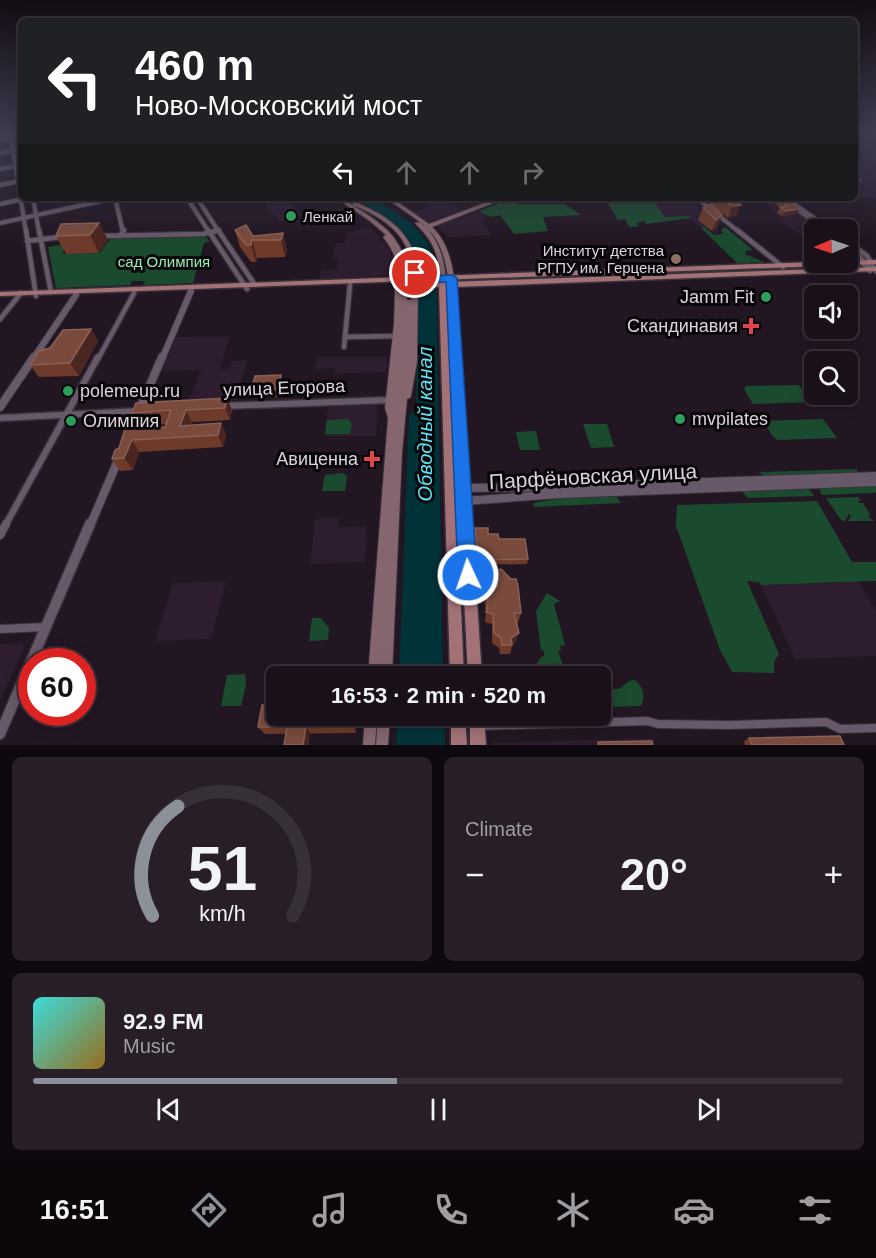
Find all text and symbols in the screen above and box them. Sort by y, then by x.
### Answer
icon: left [36,42,114,120]
text: 460 m [135,42,254,89]
text: Ново-Московский мост [135,91,422,121]
icon: left [327,156,360,189]
icon: ahead [390,156,423,189]
icon: ahead [453,156,486,189]
icon: right [516,156,549,189]
place label: Ленкай [303,208,353,225]
marker: Ленкай [284,209,298,223]
north arrow [804,219,858,273]
map controls [804,219,858,405]
place label: Институт детства РГПУ им. Герцена [537,242,665,276]
pin [389,247,440,298]
marker: Институт детства РГПУ им. Герцена [669,252,683,266]
park label: сад Олимпия [118,253,210,270]
icon: arrive [398,256,431,289]
button: sound [804,285,858,339]
place label: Jamm Fit [680,287,754,307]
marker: Jamm Fit [759,290,773,304]
place label: Скандинавия [627,316,738,336]
marker: Скандинавия [742,317,760,335]
water label: Обводный канал [414,346,436,502]
button: search [804,351,858,405]
street label: улица Егорова [223,376,346,400]
place label: polemeup.ru [80,381,180,401]
marker: polemeup.ru [61,384,75,398]
place label: mvpilates [692,409,768,429]
place label: Олимпия [83,411,159,431]
marker: mvpilates [673,412,687,426]
marker: Олимпия [64,414,78,428]
place label: Авиценна [276,449,359,469]
marker: Авиценна [363,450,381,468]
street label: Парфёновская улица [488,459,698,493]
position arrow [436,543,500,607]
speed limit sign: 60 [18,648,96,726]
text: 16:53 · 2 min · 520 m [331,683,546,708]
text: Climate [465,818,533,840]
text: 51 [187,834,257,903]
text: 20° [620,849,688,900]
text: − [465,856,484,893]
text: + [824,856,843,893]
text: km/h [199,902,245,926]
text: 92.9 FM [123,1009,204,1034]
text: Music [123,1035,175,1057]
icon: previous [152,1093,185,1126]
icon: pause [422,1093,455,1126]
icon: next [692,1093,725,1126]
icon: directions [188,1189,230,1231]
icon: music [309,1189,351,1231]
icon: phone [430,1189,472,1231]
icon: climate [552,1189,594,1231]
icon: car [673,1189,715,1231]
icon: filters [794,1189,836,1231]
text: 16:51 [40,1195,109,1225]

